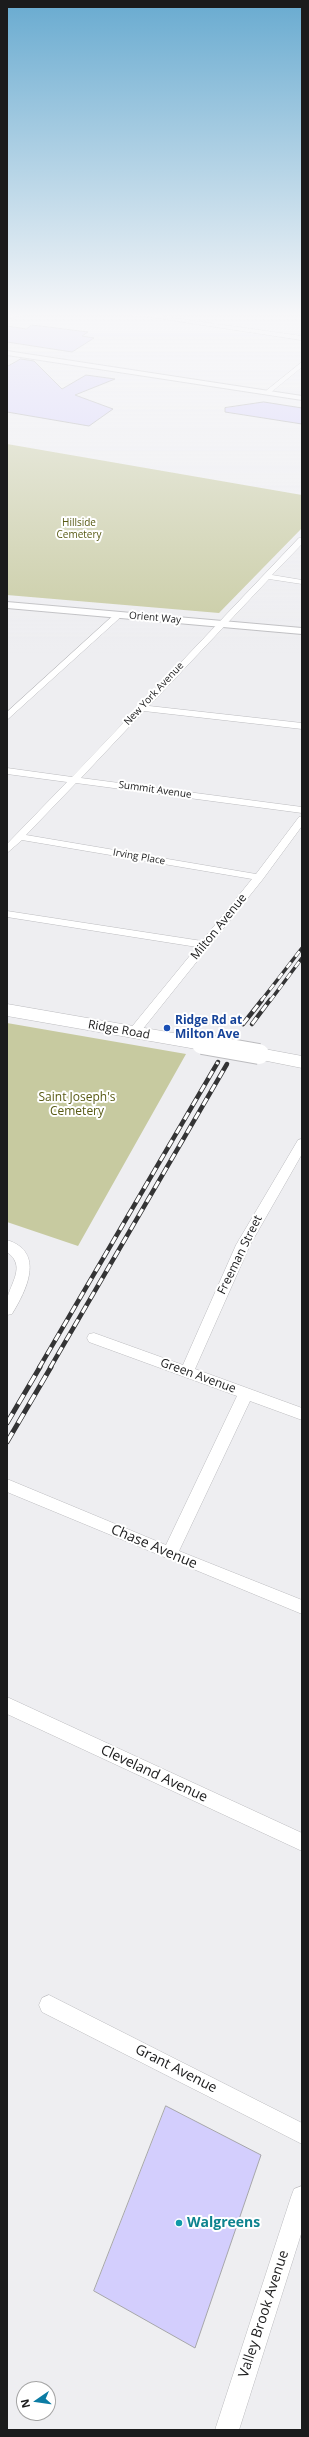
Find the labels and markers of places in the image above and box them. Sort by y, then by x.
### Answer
place label: Ridge Rd at Milton Ave [175,1014,242,1042]
marker: Ridge Rd at Milton Ave [162,1023,172,1033]
place label: Walgreens [187,2215,260,2231]
marker: Walgreens [174,2218,184,2228]

